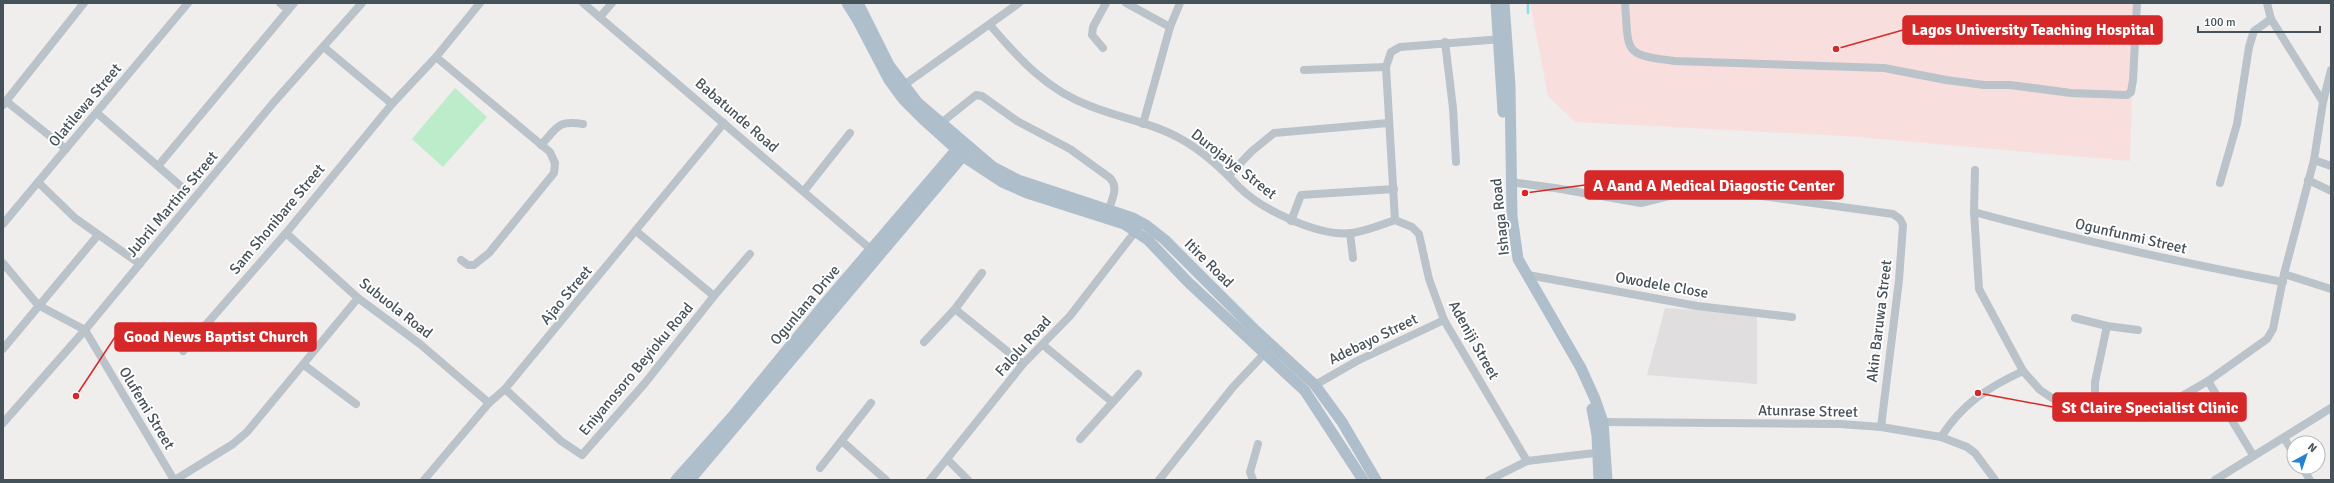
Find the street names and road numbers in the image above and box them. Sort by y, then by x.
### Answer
street label: Olatilewa Street [45,60,125,150]
street label: Babatunde Road [692,74,782,156]
street label: Durojaiye Street [1188,125,1280,203]
street label: Jubril Martins Street [123,147,221,261]
street label: Sam Shonibare Street [226,160,328,278]
street label: Ishaga Road [1487,177,1513,257]
street label: Ogunfunmi Street [2073,214,2189,258]
street label: Itire Road [1181,235,1237,291]
street label: Akin Baruwa Street [1863,259,1895,383]
street label: Ogunlana Drive [766,261,844,349]
street label: Ajao Street [536,262,596,328]
street label: Owodele Close [1614,268,1710,302]
street label: Subuola Road [356,274,436,342]
street label: Adeniji Street [1445,297,1503,383]
street label: Eniyanosoro Beyioku Road [575,299,697,439]
street label: Adebayo Street [1326,310,1420,368]
street label: Falolu Road [991,312,1055,380]
street label: Olufemi Street [115,363,179,453]
street label: Atunrase Street [1758,401,1858,421]

